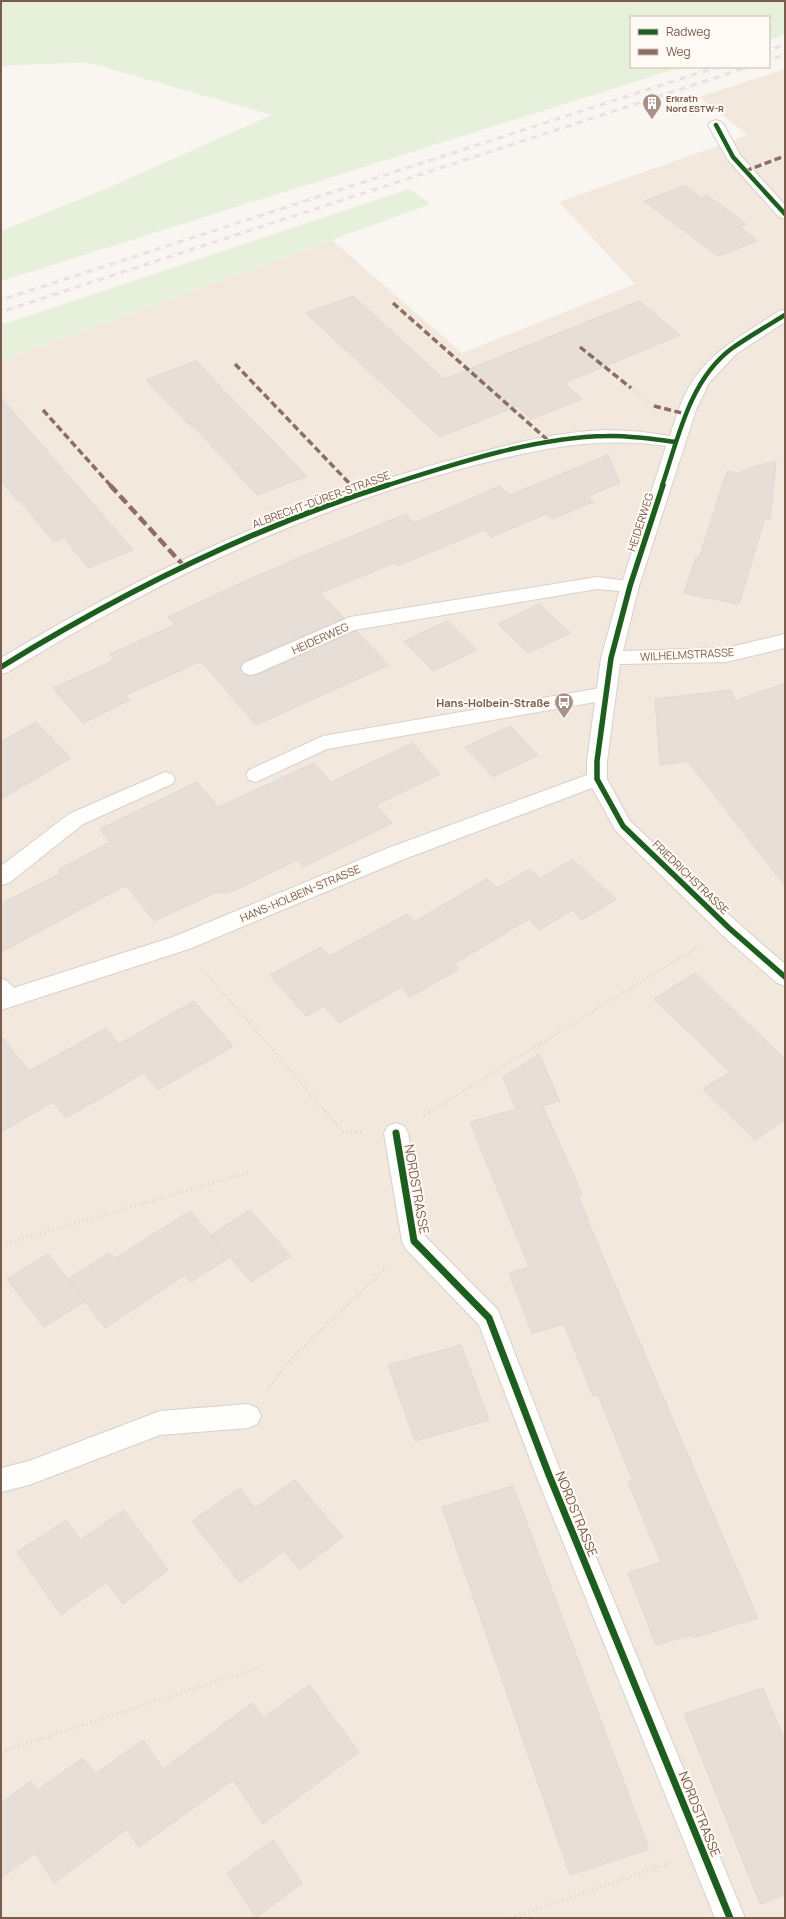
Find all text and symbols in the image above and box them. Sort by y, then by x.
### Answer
legend [630,16,770,68]
text: Radweg [666,23,710,40]
text: Weg [666,43,691,60]
building icon: Erkrath Nord ESTW-R [641,92,663,120]
place label: Erkrath Nord ESTW-R [666,92,724,115]
street label: ALBRECHT-DÜRER-STRASSE [250,467,392,531]
street label: HEIDERWEG [623,490,657,553]
street label: HEIDERWEG [289,619,351,657]
street label: WILHELMSTRASSE [640,644,734,664]
bus stop icon: Hans-Holbein-Straße [553,691,575,719]
place label: Hans-Holbein-Straße [436,695,550,710]
street label: FRIEDRICHSTRASSE [650,837,732,917]
street label: HANS-HOLBEIN-STRASSE [238,861,362,925]
street label: NORDSTRASSE [400,1143,434,1235]
street label: NORDSTRASSE [552,1469,602,1559]
street label: NORDSTRASSE [675,1769,725,1859]

